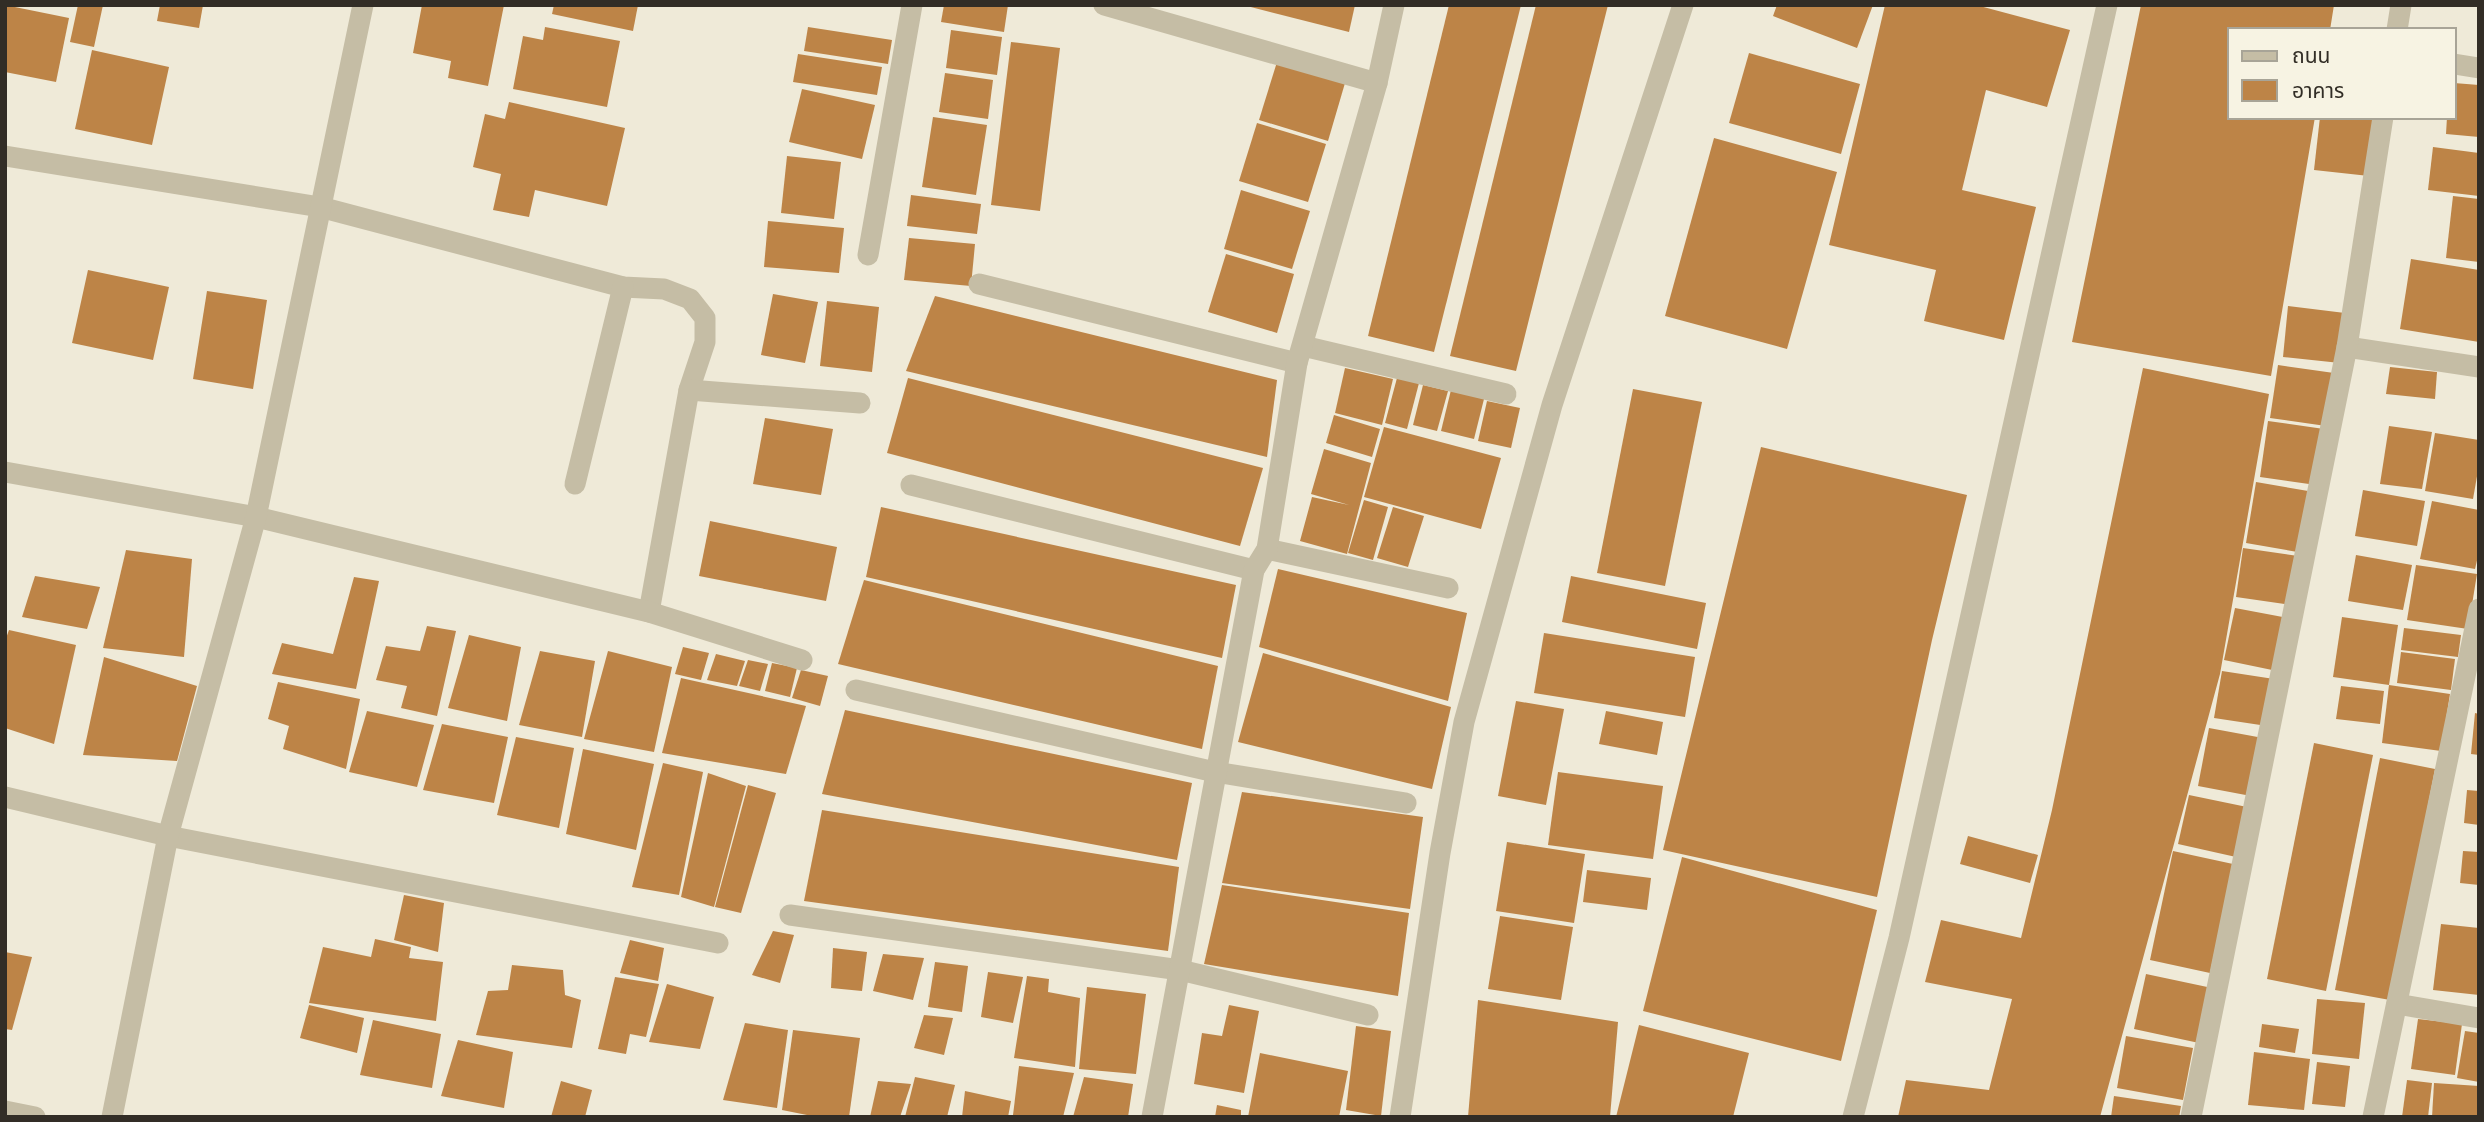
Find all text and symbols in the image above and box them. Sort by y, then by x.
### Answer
legend [2228,28,2456,119]
text: ถนน [2292,42,2330,67]
text: อาคาร [2292,77,2344,102]

